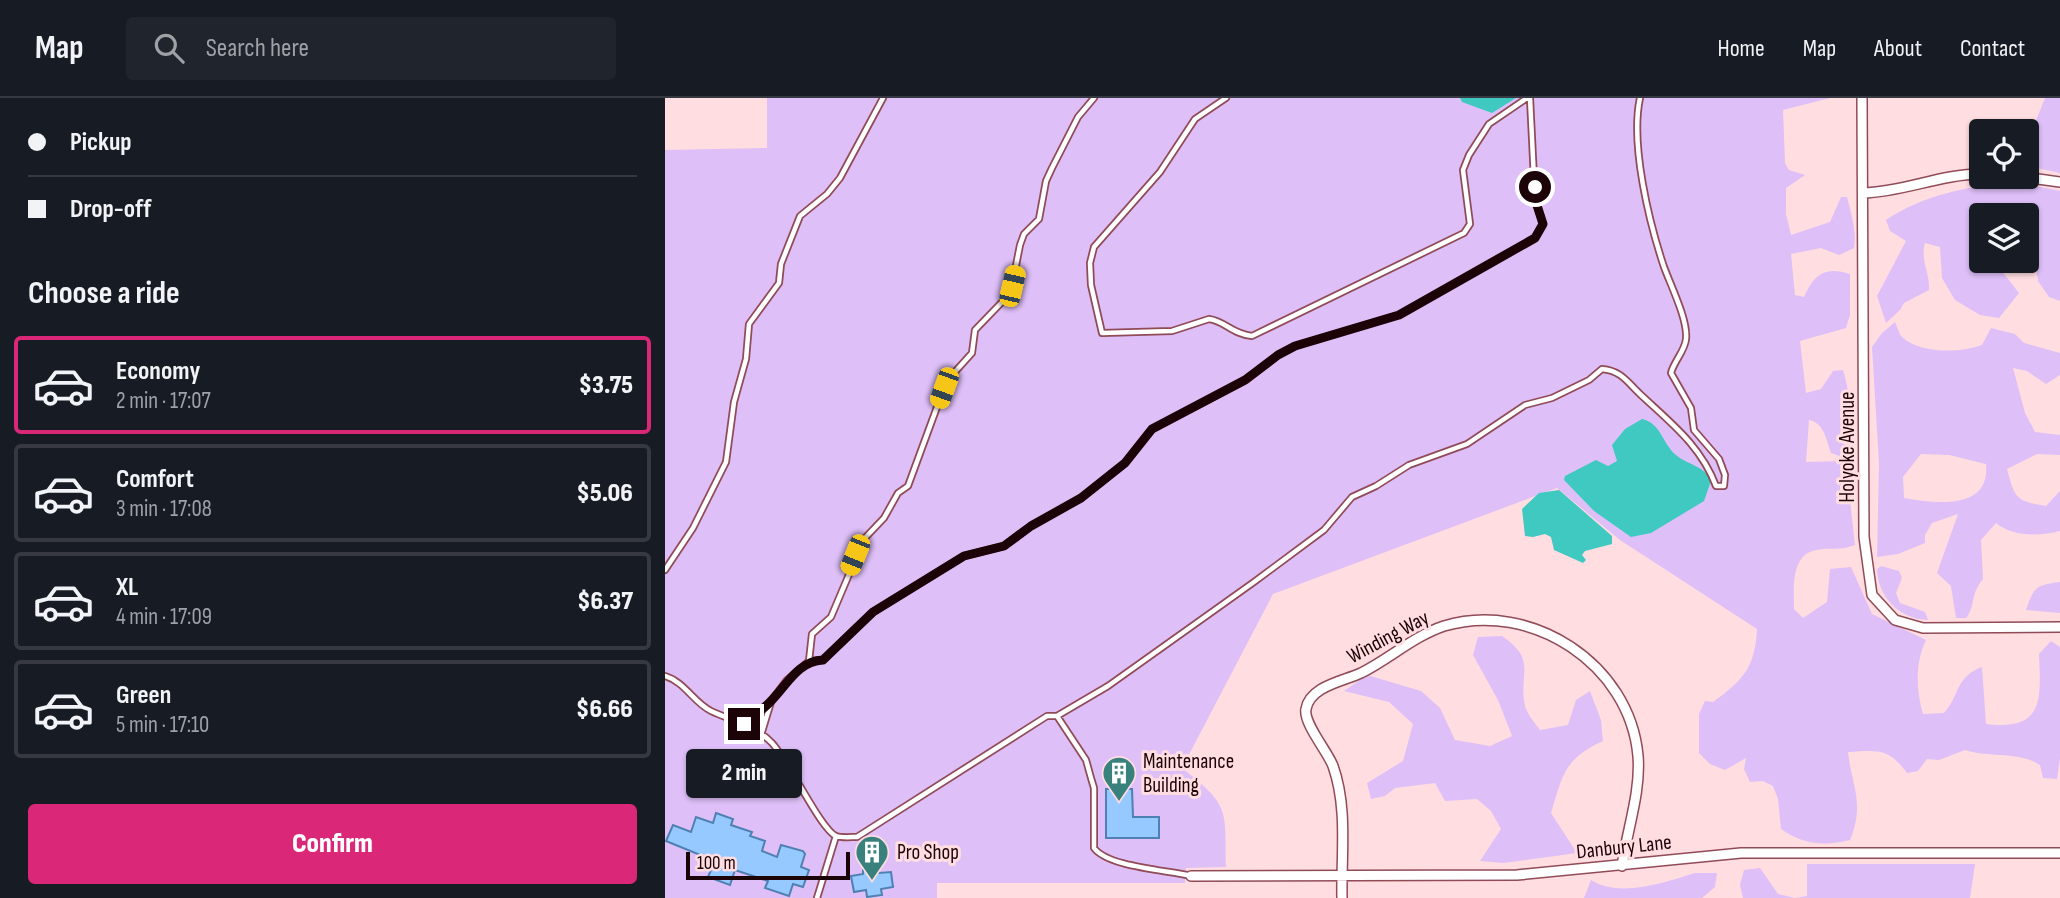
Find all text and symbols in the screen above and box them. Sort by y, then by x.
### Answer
search box [126,17,616,80]
text: Map [35,28,84,68]
icon: search [150,29,188,67]
text: Search here [206,33,309,64]
text: Home [1717,34,1765,63]
text: Map [1803,34,1836,63]
text: About [1874,34,1922,63]
text: Contact [1960,34,2025,63]
map controls [1969,119,2039,273]
button: locate [1969,119,2039,189]
text: Pickup [70,127,132,158]
route start [1519,171,1551,203]
text: Drop-off [70,194,151,225]
button: layers [1969,203,2039,273]
car [998,263,1027,309]
text: Choose a ride [28,274,180,313]
icon: car [32,354,95,417]
text: Economy [116,356,200,387]
car [927,365,962,411]
text: $3.75 [579,370,633,401]
text: 2 min · 17:07 [116,387,211,415]
street label: Holyoke Avenue [1835,392,1860,502]
icon: car [32,462,95,525]
text: Comfort [116,464,194,495]
text: $5.06 [576,478,633,509]
text: 3 min · 17:08 [116,495,212,523]
car [838,532,873,578]
icon: car [32,570,95,633]
text: XL [116,572,138,603]
text: $6.37 [577,586,633,617]
text: 4 min · 17:09 [116,603,212,631]
street label: Winding Way [1343,605,1433,669]
icon: car [32,678,95,741]
text: Green [116,680,171,711]
text: $6.66 [576,694,633,725]
route end [728,708,760,740]
text: 5 min · 17:10 [116,711,209,739]
callout: 2 min [686,748,802,798]
place label: Maintenance Building [1143,749,1234,798]
building icon: Maintenance Building [1100,754,1138,803]
text: 2 min [722,759,766,787]
button: Confirm [28,804,637,884]
street label: Danbury Lane [1575,830,1673,864]
building icon: Pro Shop [853,833,891,882]
place label: Pro Shop [897,840,959,865]
scale bar [686,849,851,881]
text: 100 m [697,852,736,875]

